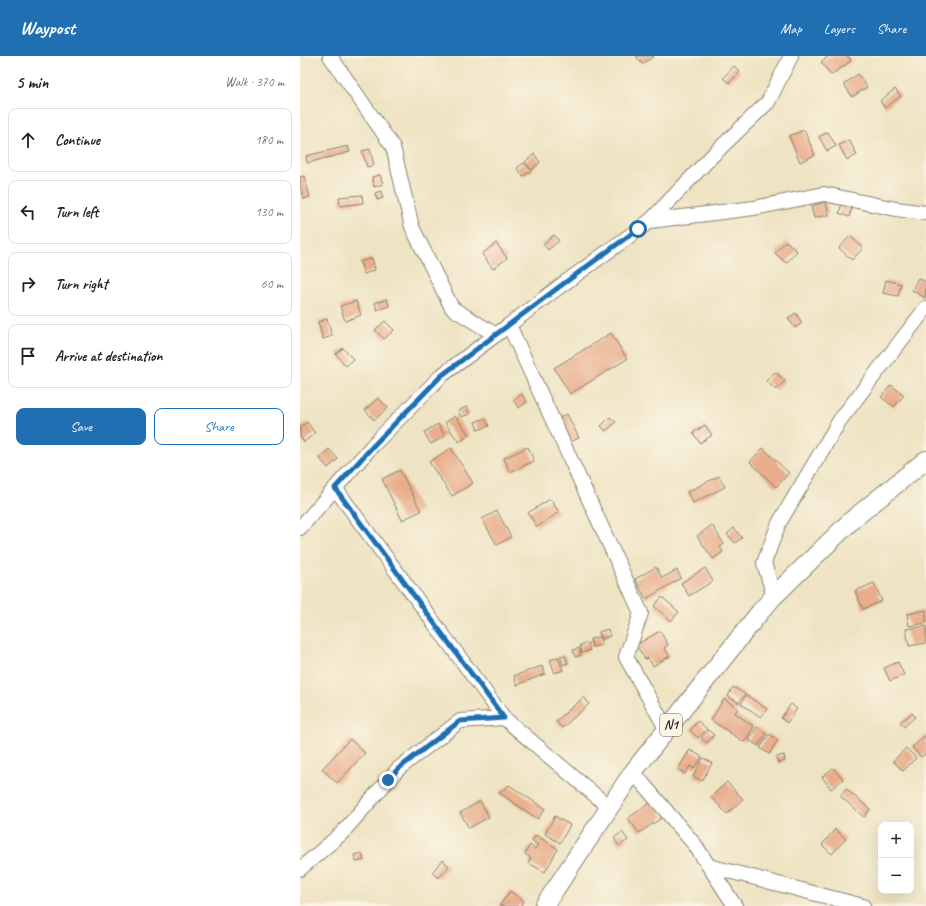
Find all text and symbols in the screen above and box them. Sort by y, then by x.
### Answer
text: Waypost [20,16,75,40]
text: Map [780,20,802,37]
text: Layers [824,20,855,37]
text: Share [877,20,906,37]
text: 5 min [16,72,48,93]
text: Walk · 370 m [225,74,284,90]
icon: ahead [17,129,39,151]
text: Continue [55,131,100,150]
text: 180 m [255,132,283,148]
icon: left [17,201,39,223]
text: Turn left [55,203,98,222]
text: 130 m [255,204,283,220]
route start [629,220,647,238]
icon: right [17,273,39,295]
text: Turn right [55,275,108,294]
text: 60 m [261,276,283,292]
icon: arrive [17,345,39,367]
text: Arrive at destination [55,347,162,366]
button: Save [16,408,146,445]
button: Share [154,408,284,445]
road number: N1 [660,714,682,736]
route end [379,771,397,789]
map controls [878,822,914,894]
button: + [878,822,914,858]
button: − [878,858,914,894]

